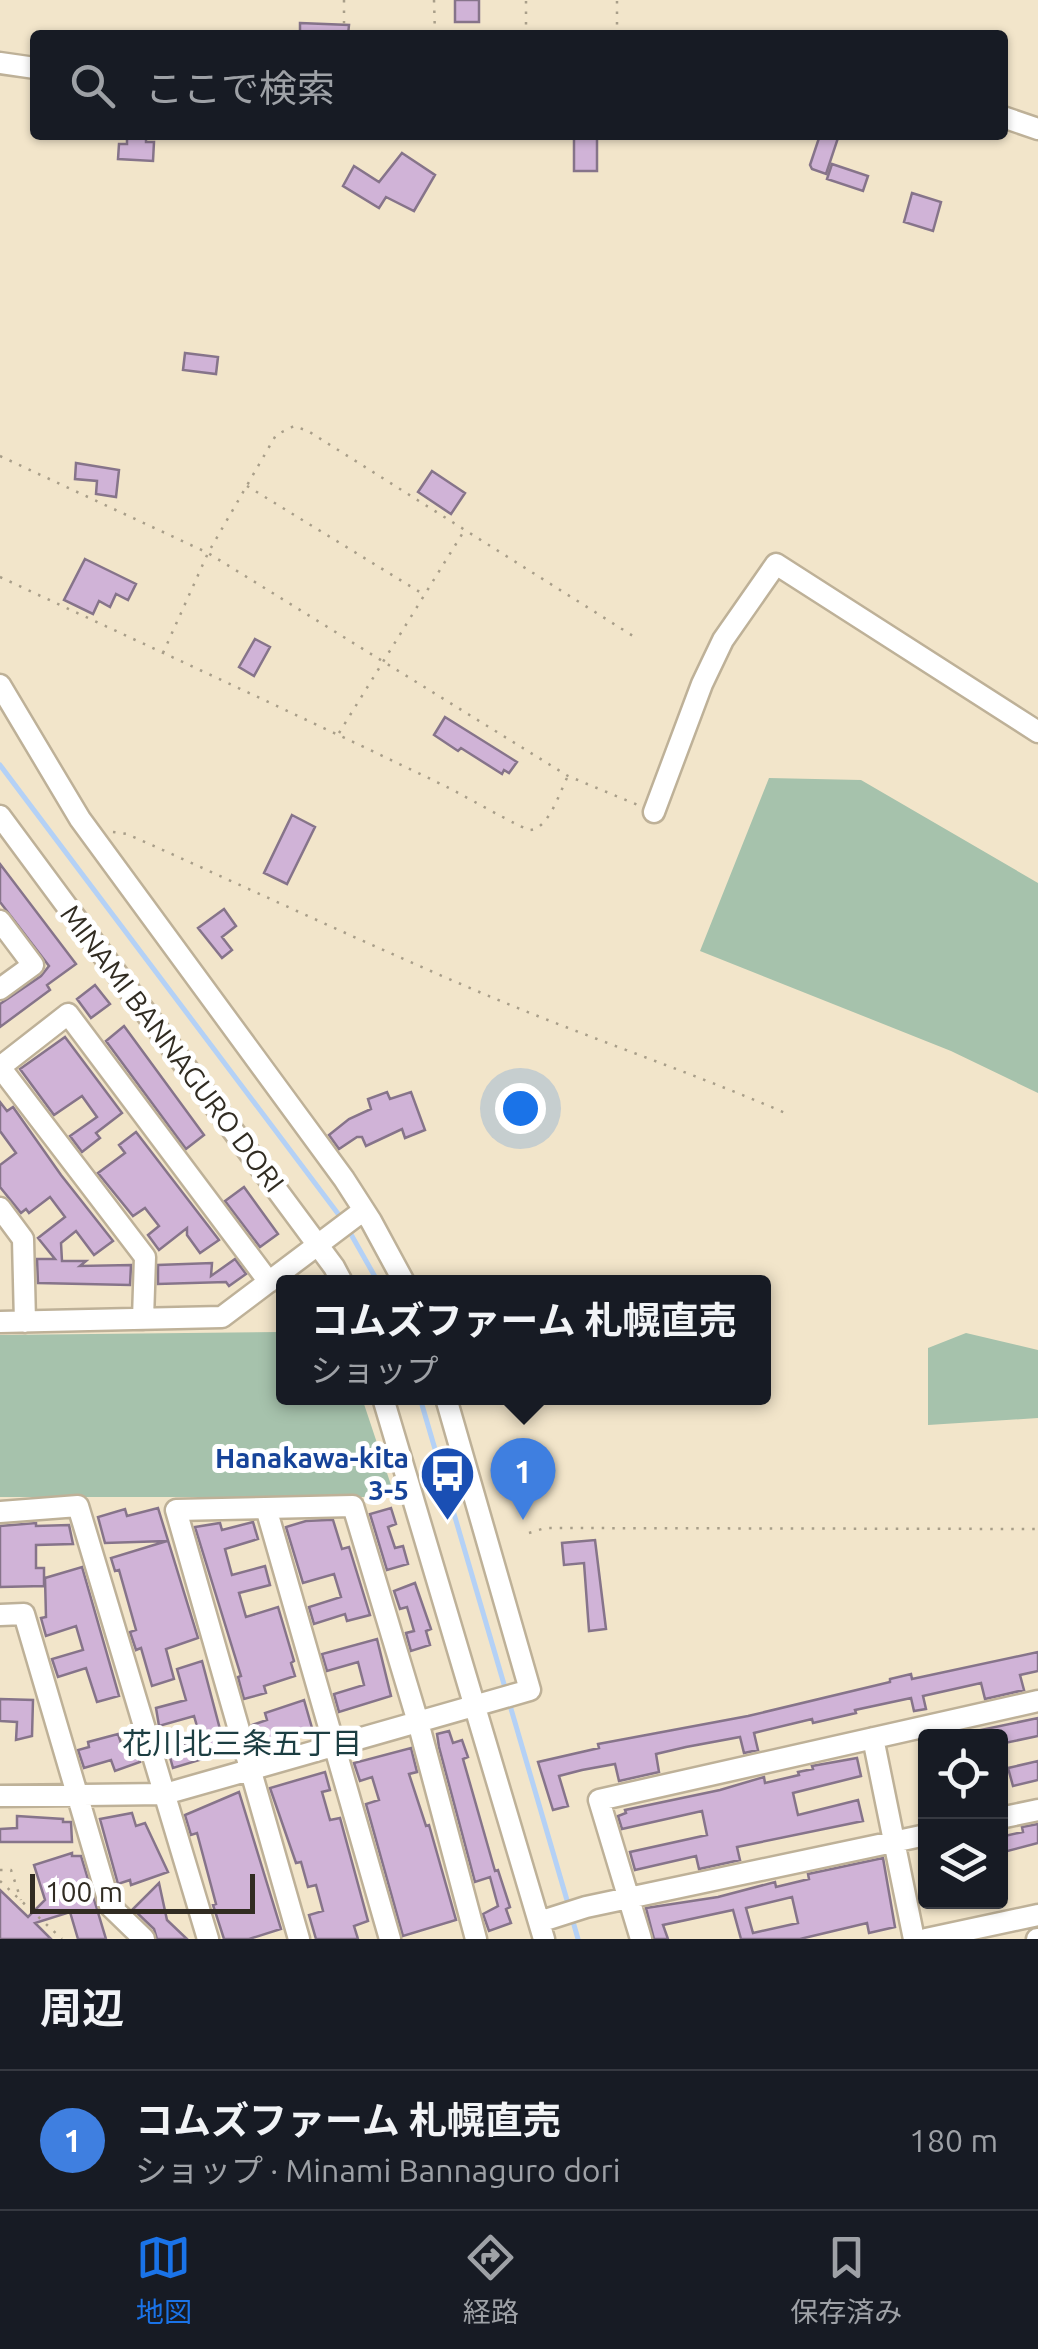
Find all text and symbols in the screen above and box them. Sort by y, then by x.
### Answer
search box [30,30,1008,140]
icon: search [65,58,120,113]
text: ここで検索 [145,67,335,109]
street label: MINAMI BANNAGURO DORI [55,899,291,1197]
your location [495,1083,546,1134]
popup [276,1275,771,1405]
text: コムズファーム 札幌直売 [311,1299,736,1341]
text: ショップ [311,1352,439,1388]
pin: 1 [490,1438,556,1520]
place label: Hanakawa-kita 3-5 [215,1442,409,1505]
bus stop icon: Hanakawa-kita 3-5 [418,1443,478,1522]
district label: 花川北三条五丁目 [122,1726,362,1760]
map controls [918,1729,1008,1909]
button: locate [918,1729,1008,1819]
button: layers [918,1819,1008,1909]
scale bar [30,1869,255,1914]
text: 100 m [45,1876,123,1907]
text: 周辺 [40,1984,124,2031]
text: コムズファーム 札幌直売 [135,2099,561,2141]
text: 1 [63,2122,82,2158]
text: 180 m [909,2122,998,2158]
text: ショップ · Minami Bannaguro dori [135,2152,620,2188]
tab: 地図 [136,2230,192,2330]
tab: 経路 [463,2230,519,2330]
tab: 保存済み [790,2230,902,2330]

